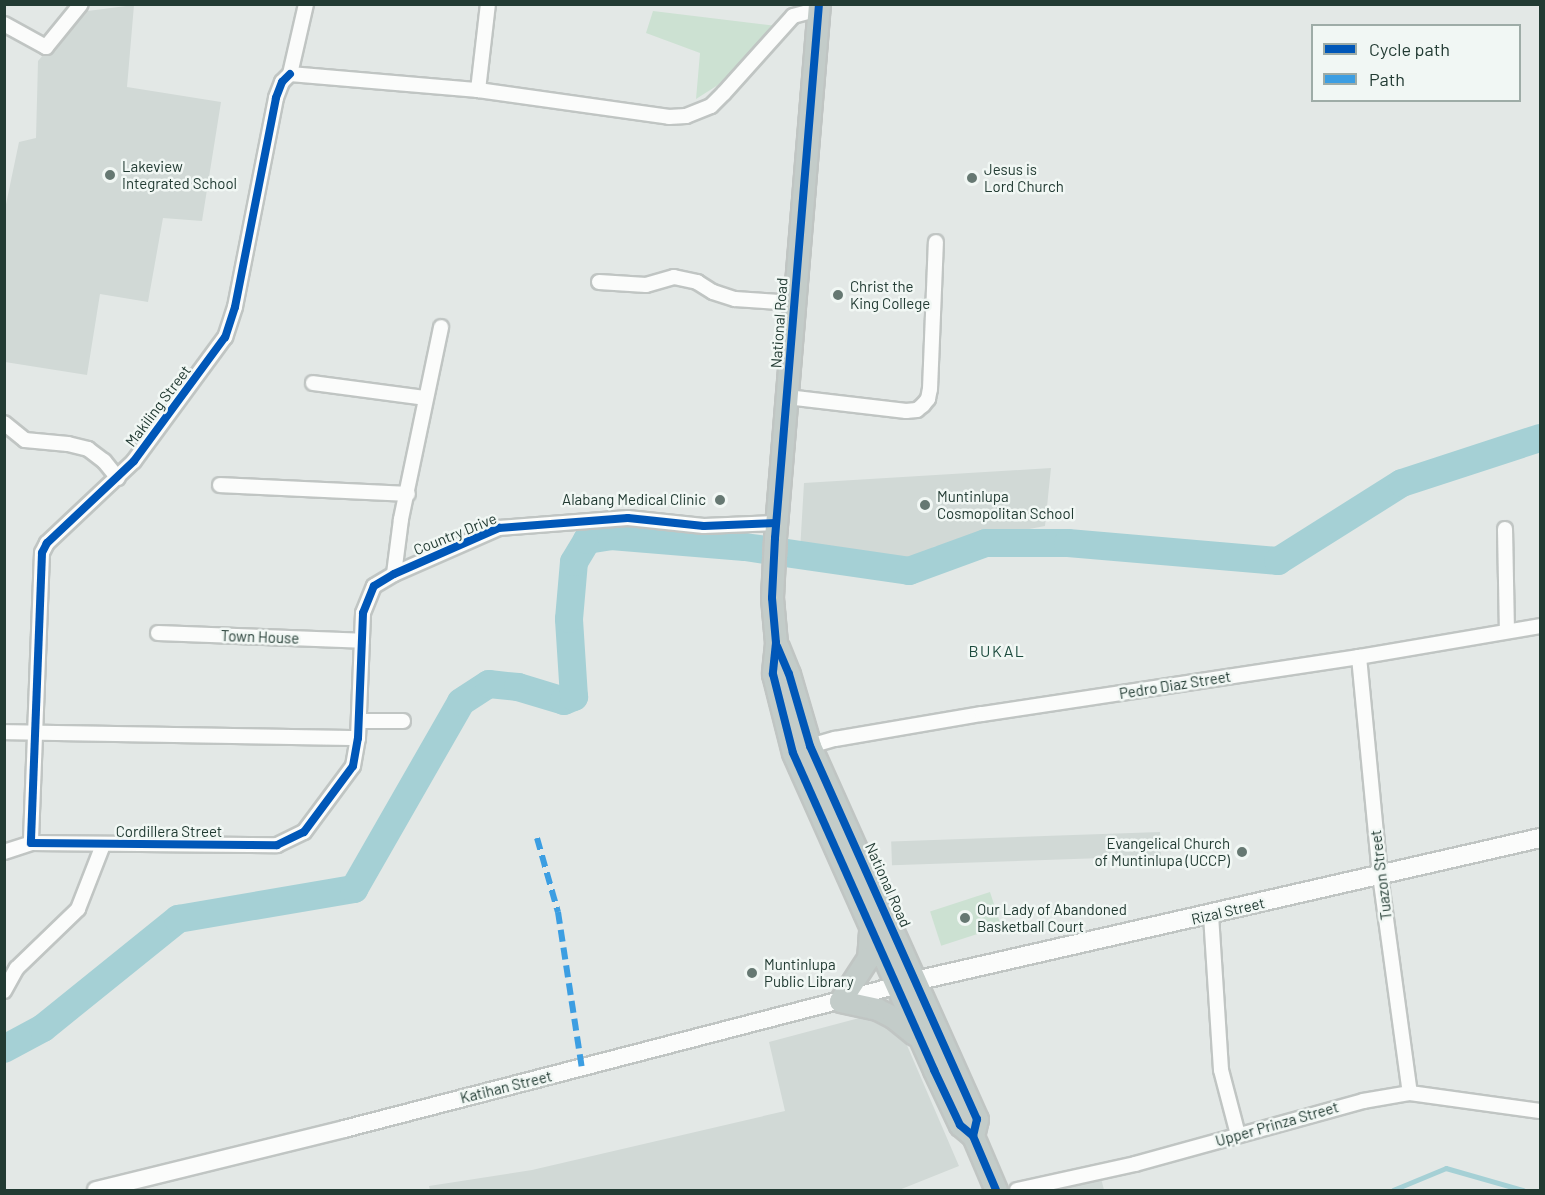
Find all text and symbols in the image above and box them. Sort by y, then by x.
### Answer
legend [1311,24,1521,102]
text: Cycle path [1369,38,1450,60]
text: Path [1369,68,1405,90]
place label: Lakeview Integrated School [122,157,237,192]
place label: Jesus is Lord Church [984,160,1064,195]
marker: Lakeview Integrated School [103,168,117,182]
marker: Jesus is Lord Church [965,171,979,185]
street label: National Road [767,277,791,369]
place label: Christ the King College [850,277,930,312]
marker: Christ the King College [831,288,845,302]
street label: Makiling Street [122,362,194,450]
place label: Muntinlupa Cosmopolitan School [937,487,1074,522]
place label: Alabang Medical Clinic [562,491,706,509]
marker: Alabang Medical Clinic [711,491,729,509]
marker: Muntinlupa Cosmopolitan School [918,498,932,512]
street label: Country Drive [411,509,499,559]
street label: Town House [220,627,300,647]
district label: BUKAL [969,641,1025,661]
street label: Pedro Diaz Street [1118,667,1232,703]
street label: Cordillera Street [116,823,222,841]
street label: Tuazon Street [1367,829,1395,921]
place label: Evangelical Church of Muntinlupa (UCCP) [1094,834,1230,869]
street label: National Road [861,840,915,930]
marker: Evangelical Church of Muntinlupa (UCCP) [1235,845,1249,859]
street label: Rizal Street [1190,894,1266,928]
place label: Our Lady of Abandoned Basketball Court [977,900,1127,935]
marker: Our Lady of Abandoned Basketball Court [958,911,972,925]
place label: Muntinlupa Public Library [764,955,854,990]
marker: Muntinlupa Public Library [745,966,759,980]
street label: Katihan Street [458,1067,554,1107]
street label: Upper Prinza Street [1213,1098,1341,1150]

